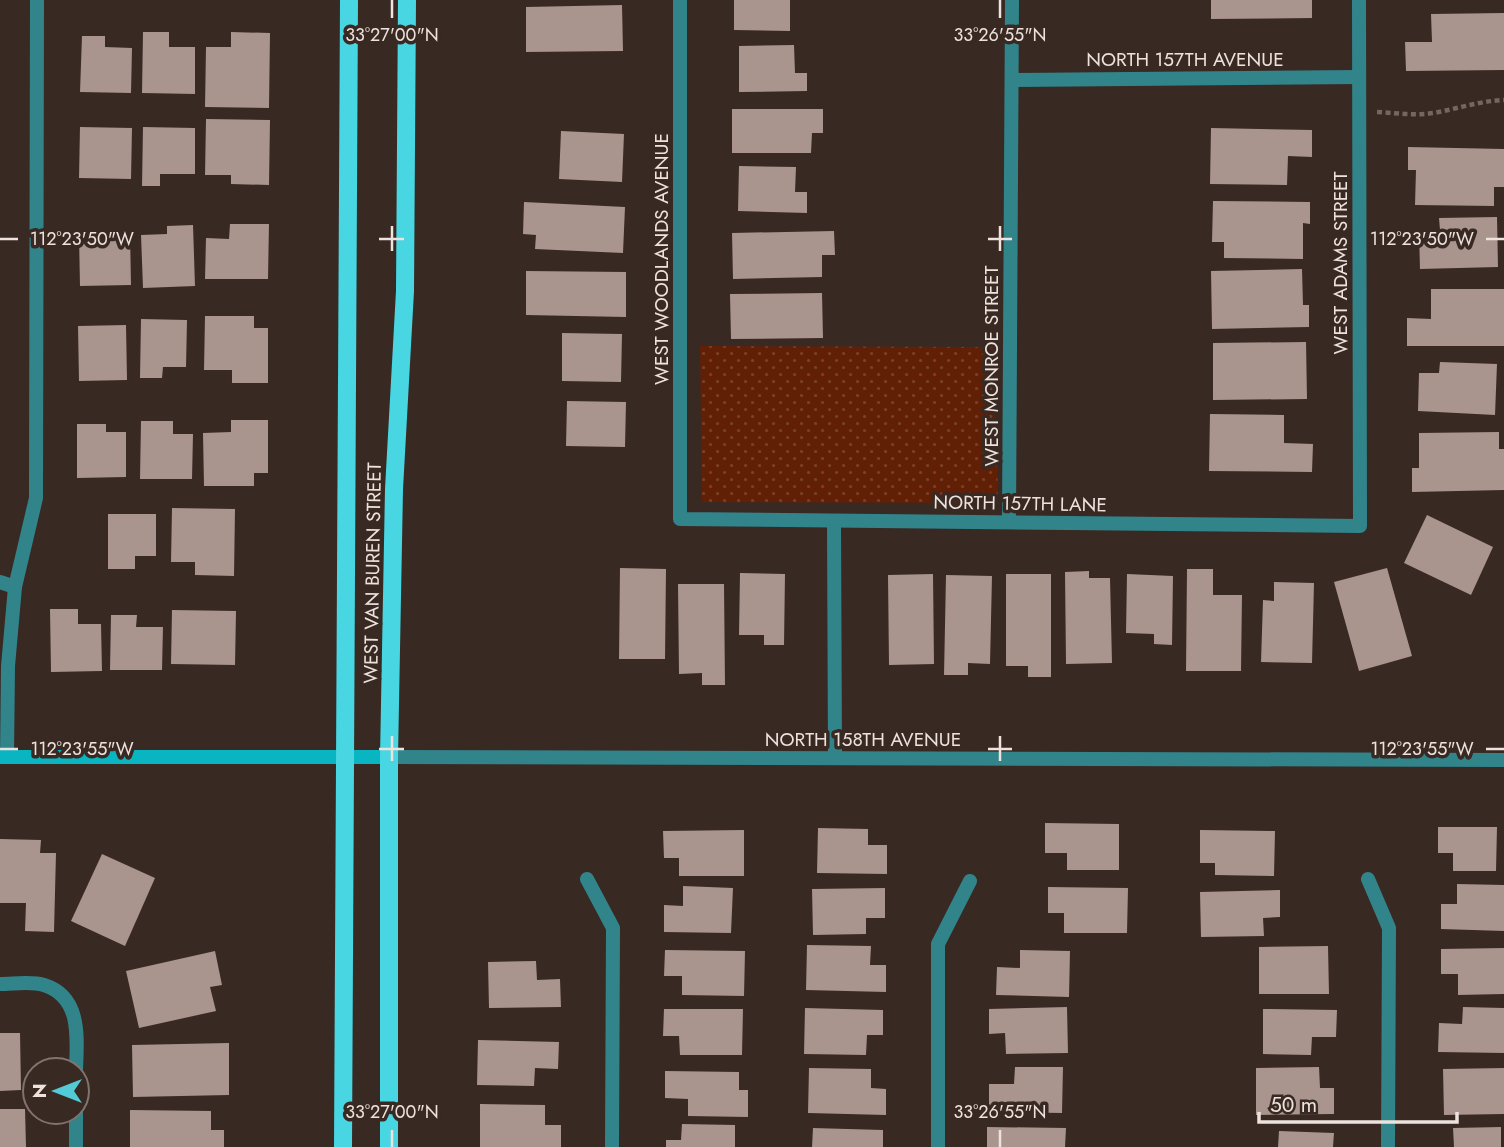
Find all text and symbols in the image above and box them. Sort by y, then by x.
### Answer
text: 33°27'00"N [345,22,439,48]
text: 33°26'55"N [953,22,1047,48]
street label: NORTH 157TH AVENUE [1086,46,1284,73]
street label: WEST WOODLANDS AVENUE [648,133,675,385]
street label: WEST ADAMS STREET [1327,171,1354,354]
text: 112°23'50"W [30,226,134,252]
text: 112°23'50"W [1370,226,1474,252]
street label: WEST MONROE STREET [978,265,1005,466]
street label: WEST VAN BUREN STREET [357,462,388,684]
street label: NORTH 157TH LANE [933,488,1107,519]
street label: NORTH 158TH AVENUE [765,726,961,753]
text: 112°23'55"W [30,736,134,762]
text: 112°23'55"W [1370,736,1474,762]
north arrow [21,1056,91,1126]
scale bar [1259,1080,1457,1124]
text: N [26,1083,53,1099]
text: 50 m [1270,1090,1317,1120]
text: 33°27'00"N [345,1099,439,1125]
text: 33°26'55"N [953,1099,1047,1125]

